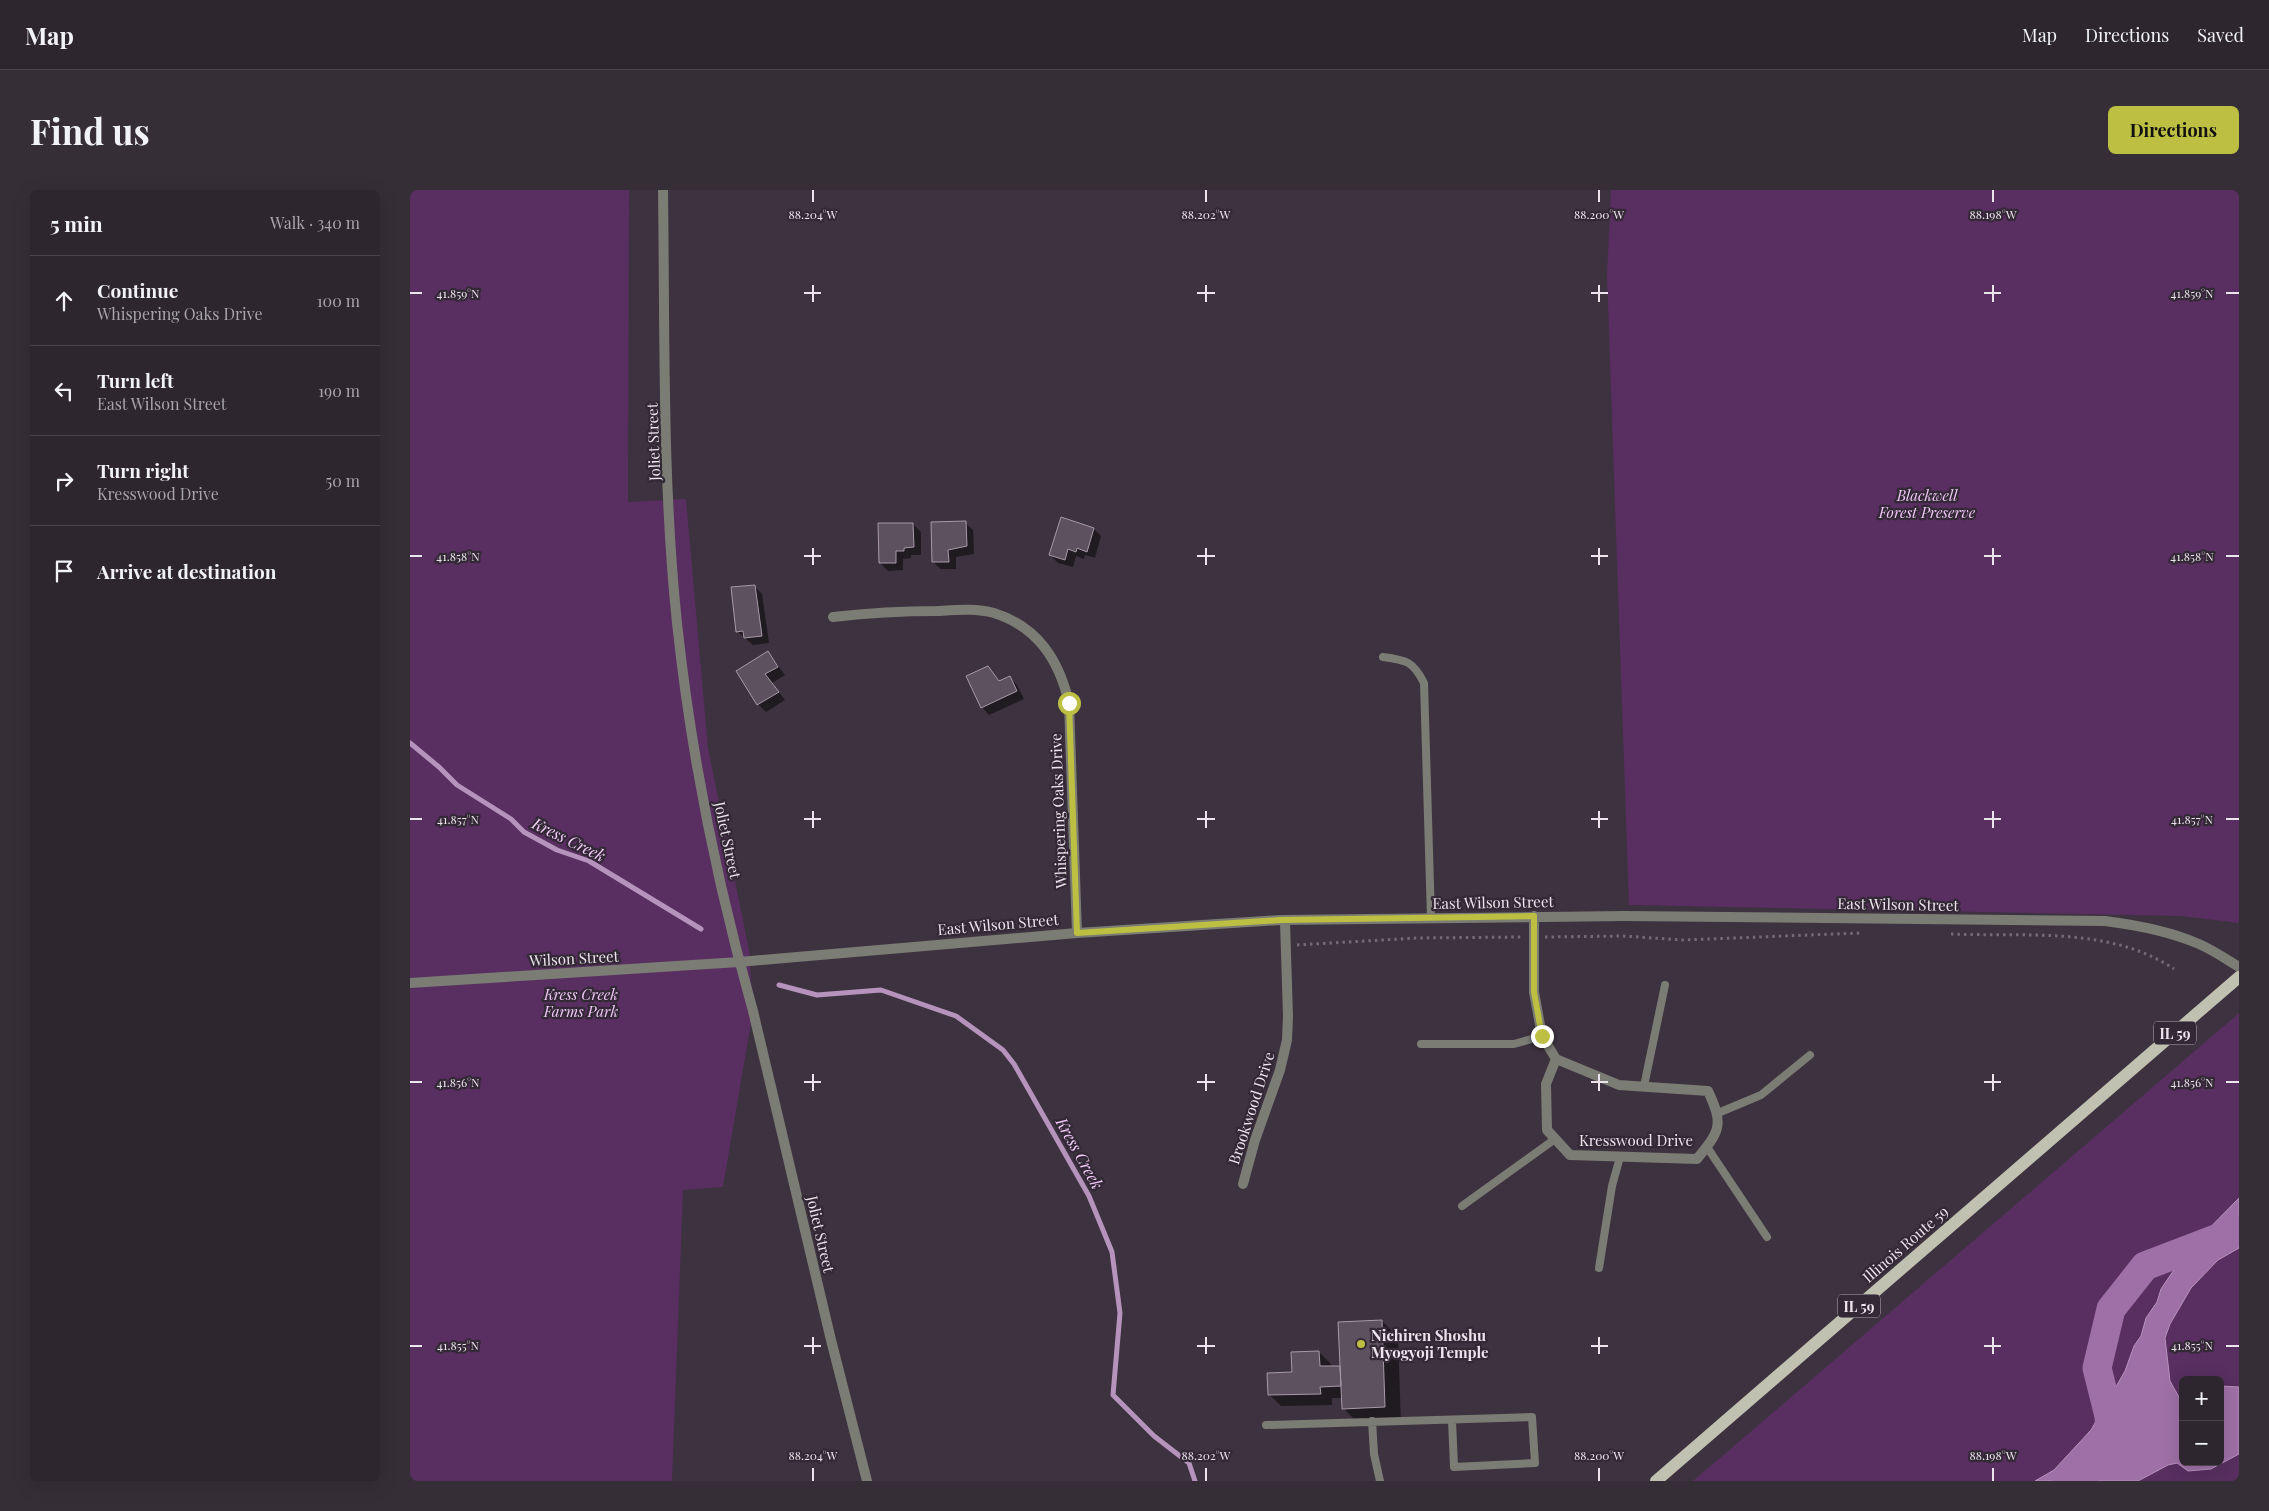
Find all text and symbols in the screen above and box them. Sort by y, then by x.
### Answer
text: Map [25,19,74,51]
text: Map [2022,23,2057,47]
text: Directions [2085,23,2169,47]
text: Saved [2197,23,2244,47]
button: Directions [2108,106,2239,154]
text: Find us [30,107,150,154]
text: 88.204°W [789,206,838,222]
text: 88.202°W [1182,206,1231,222]
text: 88.200°W [1574,206,1624,222]
text: 88.198°W [1969,206,2017,222]
text: 5 min [50,209,103,237]
text: Walk · 340 m [270,212,360,233]
text: Continue [97,277,178,303]
text: 41.859°N [437,285,480,301]
text: 41.859°N [2171,285,2214,301]
icon: ahead [50,287,78,315]
text: 100 m [317,290,360,311]
text: Whispering Oaks Drive [97,303,263,324]
text: Turn left [97,367,174,393]
icon: left [50,377,78,405]
text: 190 m [318,380,360,401]
text: East Wilson Street [97,393,227,414]
street label: Joliet Street [642,402,664,482]
text: Turn right [97,457,189,483]
icon: right [50,467,78,495]
text: 50 m [326,470,360,491]
text: Kresswood Drive [97,483,219,504]
park label: Blackwell Forest Preserve [1878,485,1976,522]
text: 41.858°N [436,548,480,564]
text: 41.858°N [2170,548,2214,564]
icon: arrive [50,557,78,585]
text: Arrive at destination [97,558,277,584]
route start [1058,692,1081,715]
street label: Whispering Oaks Drive [1045,733,1071,890]
street label: Joliet Street [710,799,746,881]
text: 41.857°N [437,811,480,827]
text: 41.857°N [2171,811,2214,827]
water label: Kress Creek [528,812,609,866]
street label: East Wilson Street [1432,891,1555,913]
street label: East Wilson Street [1837,893,1960,915]
street label: East Wilson Street [937,909,1060,939]
street label: Wilson Street [528,946,620,970]
park label: Kress Creek Farms Park [543,984,618,1021]
road number: IL 59 [2154,1021,2196,1044]
route end [1531,1025,1554,1048]
street label: Brookwood Drive [1223,1049,1279,1167]
text: 41.856°N [436,1074,480,1090]
text: 41.856°N [2170,1074,2214,1090]
water label: Kress Creek [1051,1113,1108,1193]
street label: Kresswood Drive [1579,1130,1693,1150]
street label: Joliet Street [802,1193,840,1275]
street label: Illinois Route 59 [1858,1201,1952,1287]
road number: IL 59 [1838,1294,1880,1318]
place label: Nichiren Shoshu Myogyoji Temple [1371,1325,1489,1362]
text: 41.855°N [437,1337,479,1353]
text: 41.855°N [2171,1337,2213,1353]
marker: Nichiren Shoshu Myogyoji Temple [1355,1338,1367,1350]
map controls [2179,1376,2224,1466]
button: + [2179,1376,2224,1421]
button: − [2179,1421,2224,1466]
text: 88.204°W [789,1447,838,1463]
text: 88.202°W [1182,1447,1231,1463]
text: 88.200°W [1574,1447,1624,1463]
text: 88.198°W [1969,1447,2017,1463]

